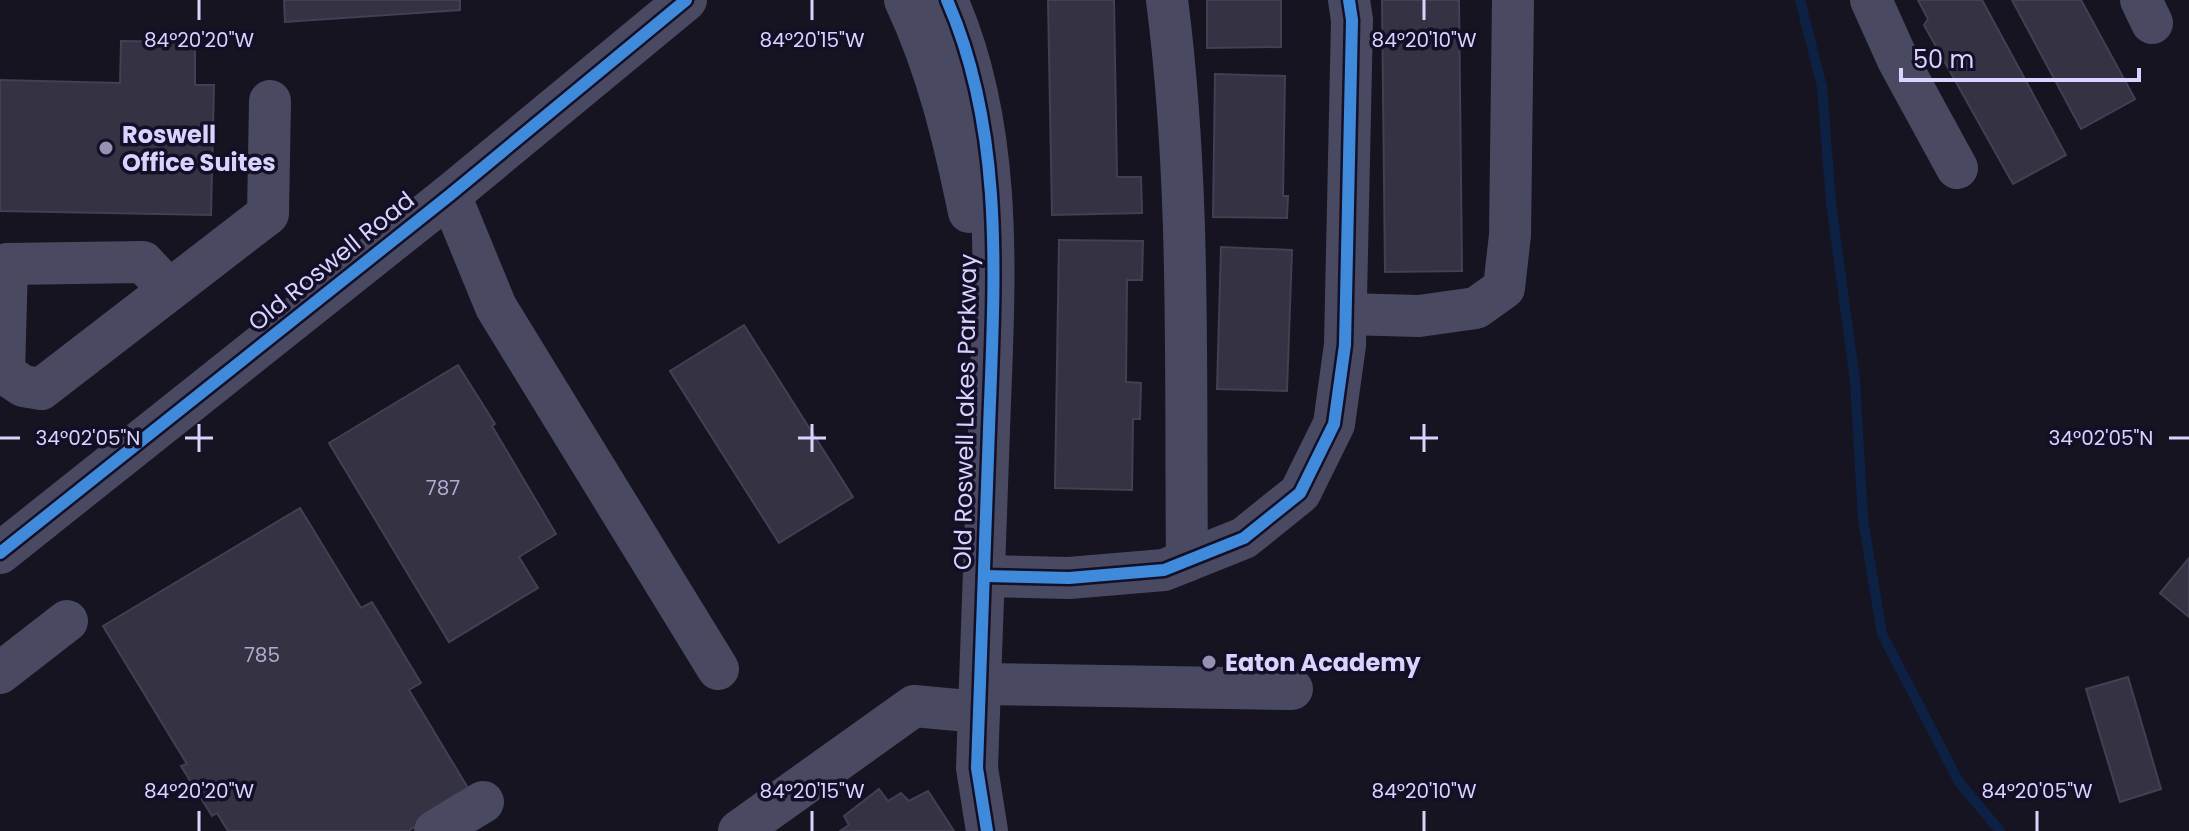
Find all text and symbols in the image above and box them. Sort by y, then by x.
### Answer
text: 84°20'20"W [144,26,255,54]
text: 84°20'15"W [760,26,865,54]
text: 84°20'10"W [1372,26,1477,54]
scale bar [1901,32,2139,82]
text: 50 m [1913,43,1974,76]
place label: Roswell Office Suites [122,118,276,179]
marker: Roswell Office Suites [97,139,115,157]
street label: Old Roswell Road [241,184,421,338]
street label: Old Roswell Lakes Parkway [946,253,984,570]
text: 34°02'05"N [36,424,140,452]
text: 34°02'05"N [2049,424,2153,452]
house number: 787 [426,474,460,502]
house number: 785 [244,641,280,669]
place label: Eaton Academy [1225,646,1422,679]
marker: Eaton Academy [1200,653,1218,671]
text: 84°20'20"W [144,777,255,805]
text: 84°20'15"W [760,777,865,805]
text: 84°20'10"W [1372,777,1477,805]
text: 84°20'05"W [1981,777,2093,805]

